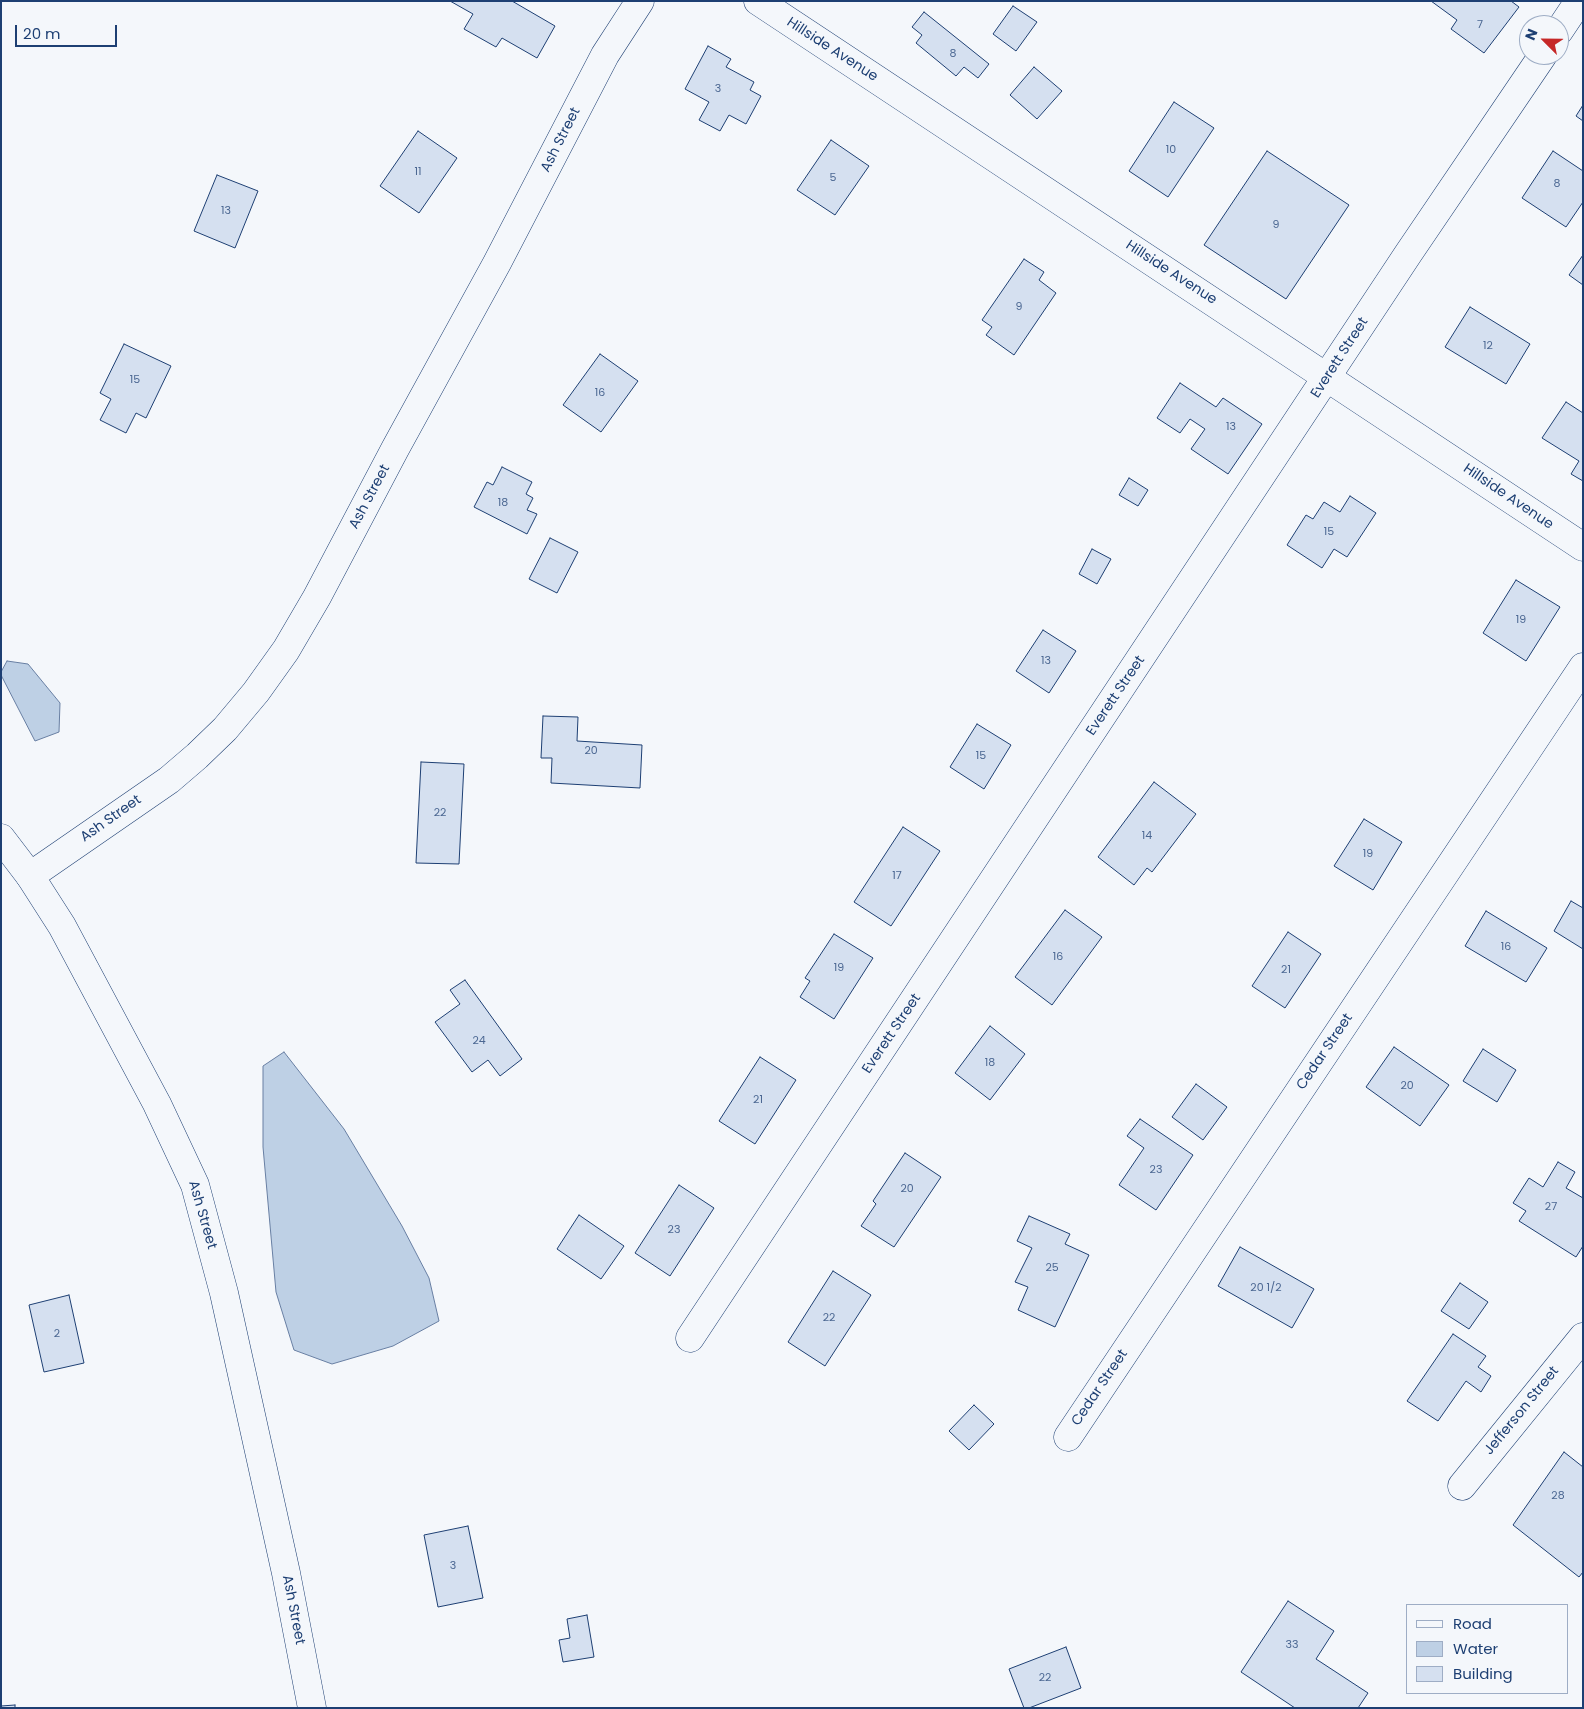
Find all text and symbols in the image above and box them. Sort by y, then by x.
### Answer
street label: Hillside Avenue [783,14,881,86]
scale bar [18,15,120,47]
north arrow [1519,15,1569,65]
house number: 7 [1477,18,1483,32]
text: 20 m [23,23,61,44]
text: N [1520,26,1542,43]
house number: 8 [950,47,956,61]
house number: 3 [715,82,721,96]
street label: Ash Street [538,105,584,175]
house number: 10 [1166,143,1176,157]
house number: 11 [414,165,422,179]
house number: 5 [830,171,836,185]
house number: 8 [1554,177,1560,191]
house number: 13 [221,204,231,218]
house number: 9 [1273,218,1279,232]
street label: Hillside Avenue [1122,237,1220,309]
house number: 9 [1016,300,1022,314]
street label: Everett Street [1308,315,1372,401]
house number: 12 [1483,339,1493,353]
house number: 15 [130,373,140,387]
house number: 16 [595,386,605,400]
house number: 13 [1226,420,1236,434]
street label: Hillside Avenue [1460,461,1556,533]
street label: Ash Street [346,462,394,532]
house number: 18 [498,496,508,510]
house number: 15 [1324,525,1334,539]
house number: 19 [1516,613,1526,627]
street label: Everett Street [1083,653,1149,739]
house number: 13 [1041,654,1051,668]
house number: 20 [584,744,598,758]
house number: 15 [976,749,986,763]
street label: Ash Street [77,792,145,846]
house number: 22 [434,806,446,820]
house number: 14 [1142,829,1152,843]
house number: 19 [1363,847,1373,861]
house number: 17 [892,869,902,883]
house number: 16 [1501,940,1511,954]
house number: 16 [1053,950,1063,964]
house number: 19 [834,961,844,975]
house number: 21 [1281,963,1291,977]
street label: Everett Street [859,991,925,1077]
street label: Cedar Street [1293,1011,1357,1093]
house number: 24 [472,1034,486,1048]
house number: 18 [985,1056,995,1070]
house number: 20 [1400,1079,1414,1093]
house number: 21 [753,1093,763,1107]
house number: 23 [1150,1163,1162,1177]
street label: Ash Street [184,1179,220,1251]
house number: 20 [900,1182,914,1196]
house number: 27 [1545,1200,1557,1214]
house number: 23 [668,1223,680,1237]
house number: 25 [1045,1261,1059,1275]
house number: 20 1/2 [1250,1281,1282,1295]
house number: 22 [823,1311,835,1325]
house number: 2 [54,1327,60,1341]
street label: Cedar Street [1068,1347,1132,1429]
street label: Jefferson Street [1481,1363,1563,1459]
house number: 28 [1551,1489,1565,1503]
house number: 3 [450,1559,456,1573]
street label: Ash Street [278,1574,308,1646]
legend [1406,1604,1569,1694]
text: Road [1453,1613,1492,1634]
house number: 33 [1286,1638,1298,1652]
text: Water [1453,1638,1498,1659]
text: Building [1453,1663,1513,1684]
house number: 22 [1039,1671,1051,1685]

